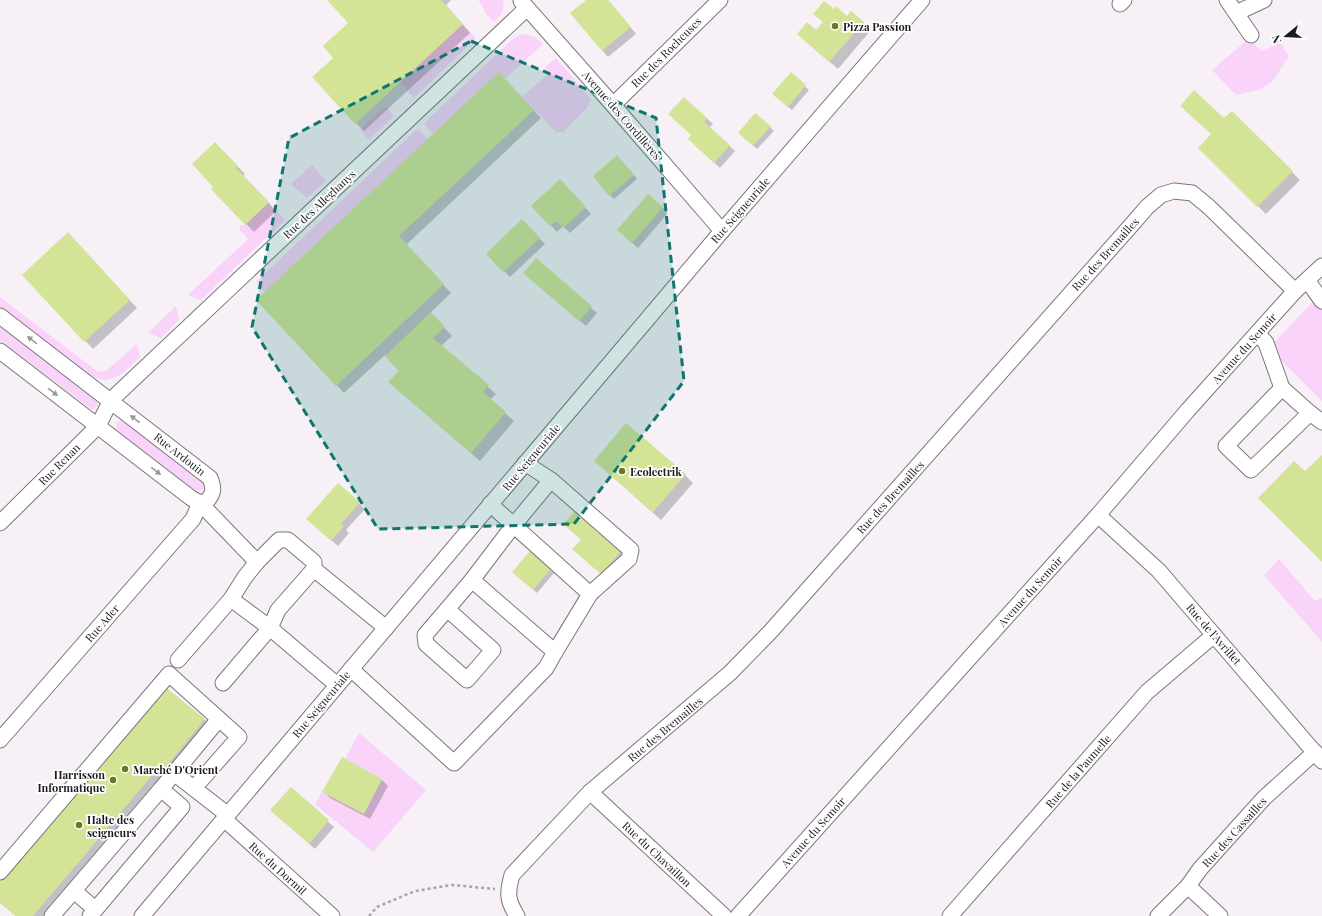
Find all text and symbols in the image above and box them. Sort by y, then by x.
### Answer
street label: Rue des Rocheuses [628,13,705,90]
north arrow [1266,16,1306,56]
place label: Pizza Passion [843,19,912,34]
marker: Pizza Passion [830,21,840,31]
text: N [1268,33,1284,45]
street label: Avenue des Cordillères [578,67,665,163]
street label: Rue des Alleghanys [279,166,359,242]
street label: Rue Seigneuriale [707,173,773,246]
street label: Rue des Bremailles [1068,214,1142,294]
street label: Avenue du Semoir [1208,309,1280,387]
one-way arrow [27,337,37,345]
one-way arrow [48,387,59,396]
one-way arrow [130,415,141,424]
street label: Rue Seigneuriale [499,420,564,494]
street label: Rue Ardouin [151,429,209,479]
street label: Rue Renan [35,440,83,488]
street label: Rue des Bremailles [853,457,927,537]
place label: Ecolectrik [630,464,682,479]
marker: Ecolectrik [617,466,627,476]
one-way arrow [151,467,162,475]
street label: Avenue du Semoir [994,552,1066,630]
street label: Rue de l'Avrillet [1183,600,1245,668]
street label: Rue Ader [82,601,123,645]
street label: Rue Seigneuriale [289,667,354,741]
street label: Rue des Bremailles [624,693,706,765]
street label: Rue de la Paumelle [1042,731,1114,811]
place label: Marché D'Orient [133,762,218,777]
marker: Marché D'Orient [120,764,130,774]
place label: Harrisson Informatique [37,767,105,795]
marker: Harrisson Informatique [108,775,118,785]
street label: Avenue du Semoir [777,793,849,871]
street label: Rue des Cassailles [1198,794,1270,870]
place label: Halte des seigneurs [87,812,136,840]
street label: Rue du Chavaillon [619,818,695,890]
marker: Halte des seigneurs [74,820,84,830]
street label: Rue du Dormil [246,838,310,898]

